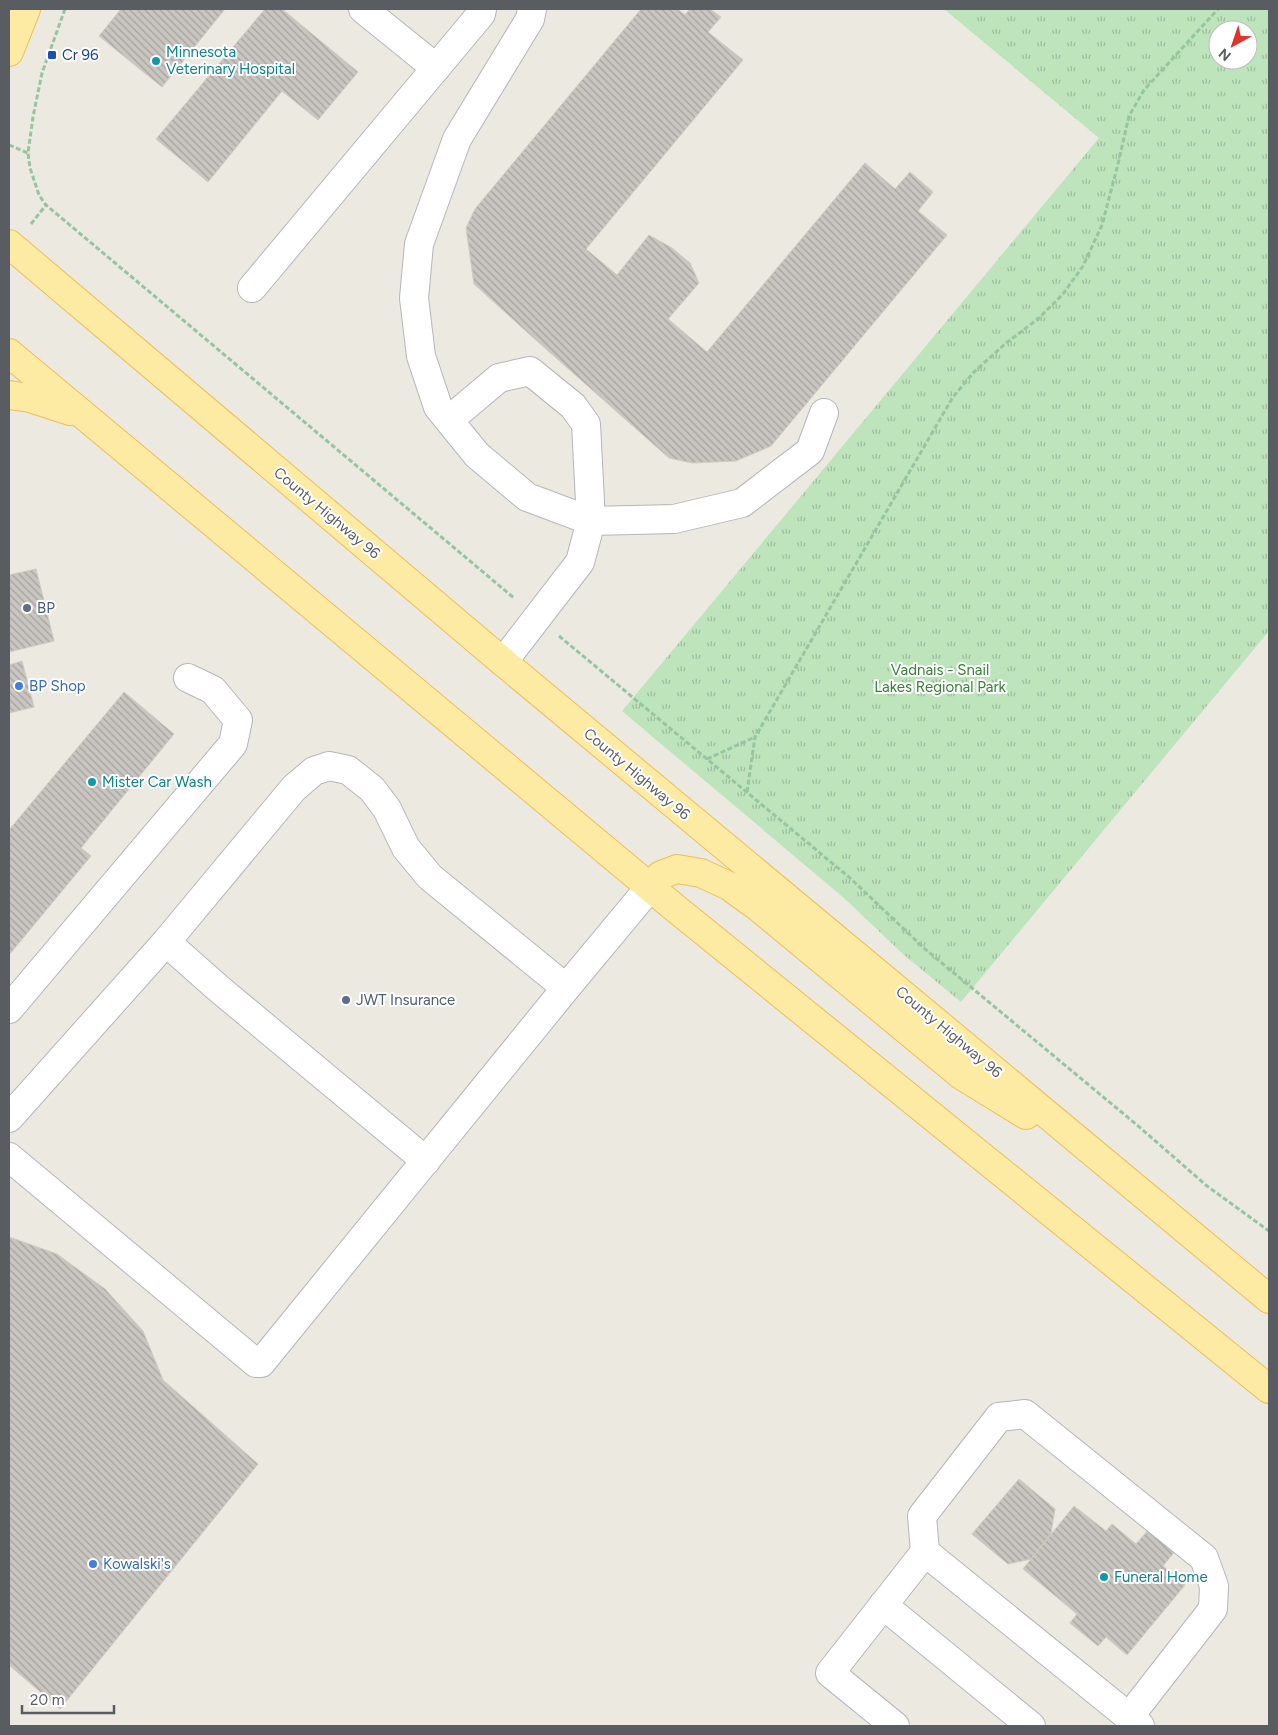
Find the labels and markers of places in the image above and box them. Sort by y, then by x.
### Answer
place label: Minnesota Veterinary Hospital [166,43,295,78]
place label: Cr 96 [62,46,99,64]
marker: Cr 96 [46,49,58,61]
marker: Minnesota Veterinary Hospital [150,55,162,67]
place label: BP [37,599,55,617]
marker: BP [21,602,33,614]
place label: BP Shop [29,677,86,695]
marker: BP Shop [13,680,25,692]
place label: Mister Car Wash [102,773,212,791]
marker: Mister Car Wash [86,776,98,788]
place label: JWT Insurance [356,991,455,1009]
marker: JWT Insurance [340,994,352,1006]
place label: Kowalski's [103,1555,171,1573]
marker: Kowalski's [87,1558,99,1570]
place label: Funeral Home [1114,1568,1208,1586]
marker: Funeral Home [1098,1571,1110,1583]

